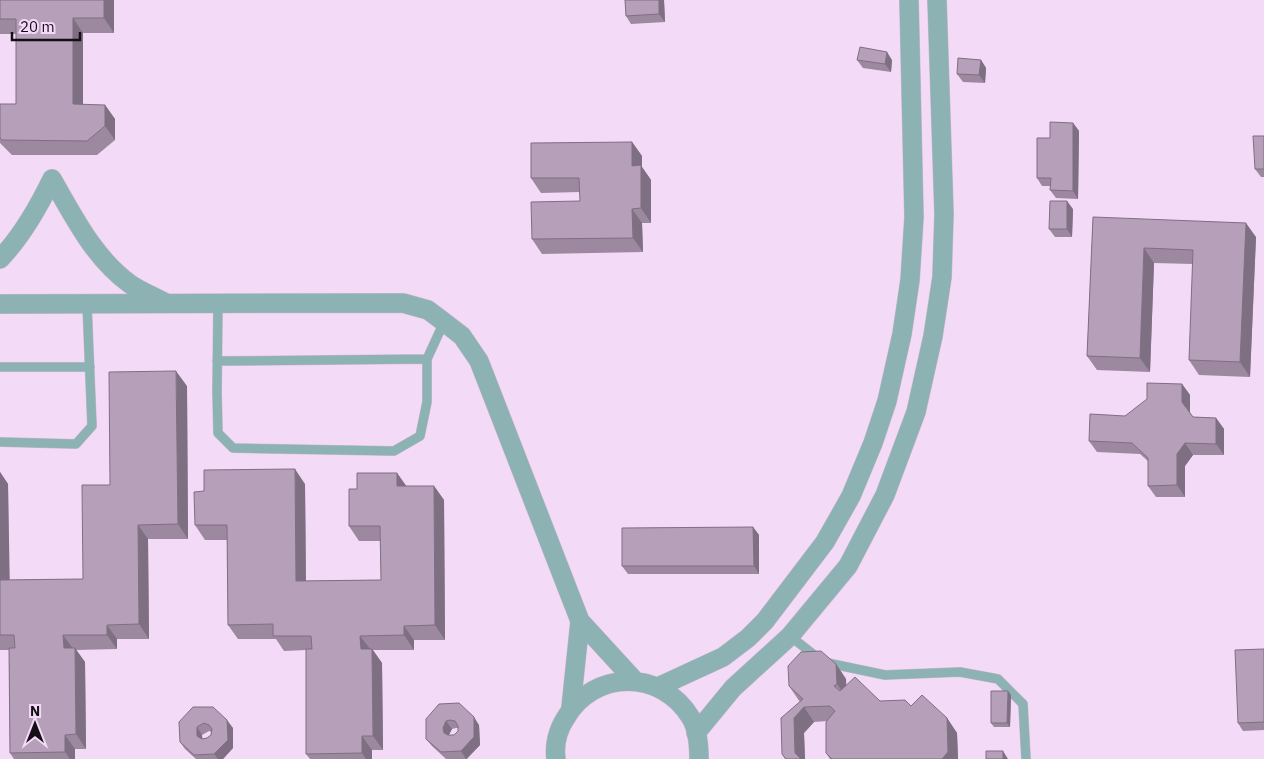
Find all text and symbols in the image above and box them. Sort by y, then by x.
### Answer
scale bar [12,10,80,42]
text: 20 m [20,17,55,36]
north arrow [10,699,60,749]
text: N [30,702,40,720]

